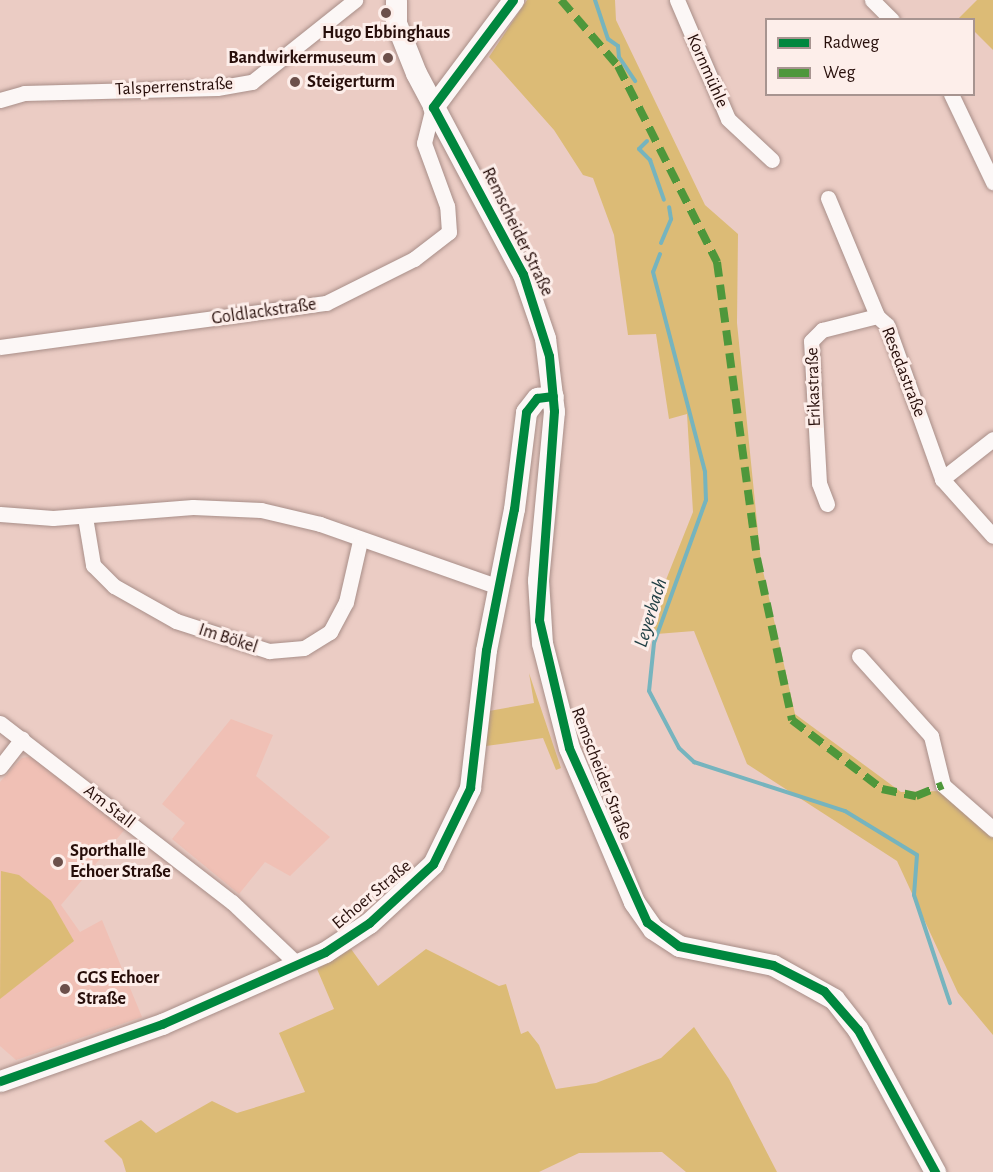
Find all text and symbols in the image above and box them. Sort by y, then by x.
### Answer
marker: Hugo Ebbinghaus [379,6,393,20]
legend [765,18,975,96]
place label: Hugo Ebbinghaus [322,22,450,44]
street label: Kornmühle [681,31,733,111]
text: Radweg [823,34,879,52]
place label: Bandwirkermuseum [228,47,376,69]
marker: Bandwirkermuseum [381,51,395,65]
text: Weg [823,64,855,82]
place label: Steigerturm [307,71,395,93]
street label: Talsperrenstraße [114,73,234,101]
marker: Steigerturm [288,75,302,89]
street label: Remscheider Straße [476,164,558,300]
street label: Goldlackstraße [210,294,318,330]
street label: Resedastraße [876,324,930,420]
street label: Erikastraße [802,347,826,427]
water label: Leyerbach [629,576,673,650]
street label: Im Bökel [196,619,260,659]
street label: Remscheider Straße [566,705,636,843]
street label: Am Stall [79,780,139,834]
place label: Sporthalle Echoer Straße [70,841,171,884]
marker: Sporthalle Echoer Straße [51,855,65,869]
street label: Echoer Straße [328,856,416,934]
place label: GGS Echoer Straße [77,968,159,1010]
marker: GGS Echoer Straße [58,982,72,996]

